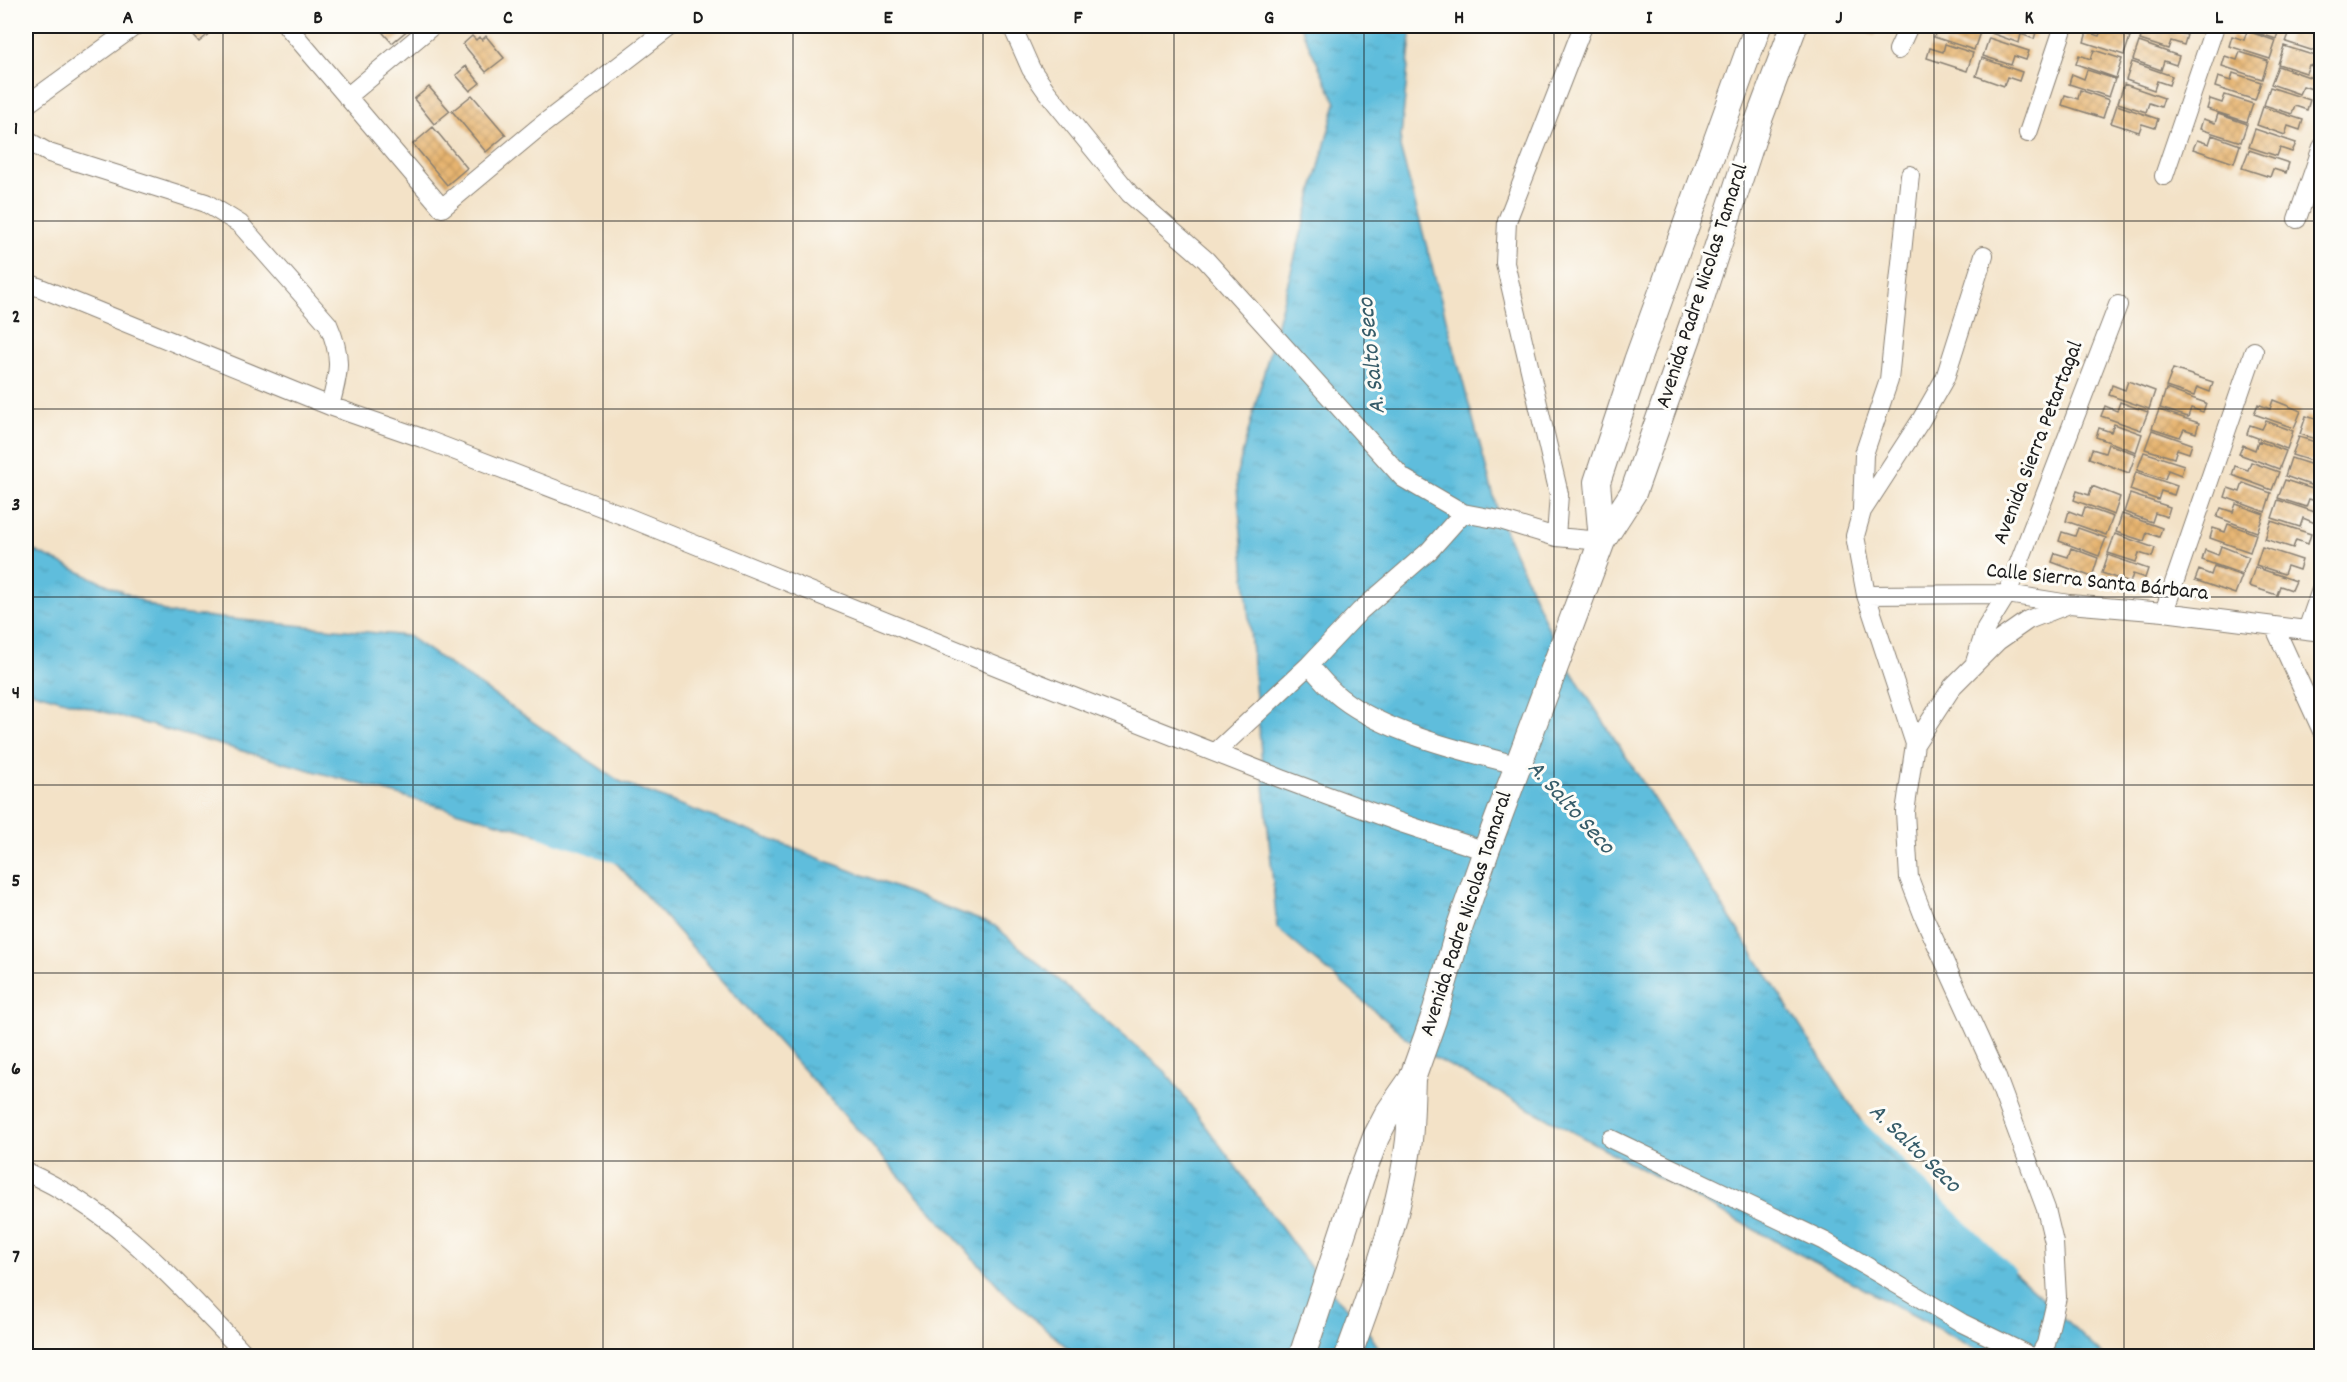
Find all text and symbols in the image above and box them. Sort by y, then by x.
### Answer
text: A [123,5,134,33]
text: B [313,5,323,33]
text: C [503,5,513,33]
text: D [693,5,704,33]
text: E [883,5,893,33]
text: F [1074,5,1084,33]
text: G [1264,5,1274,33]
text: H [1454,5,1464,33]
text: I [1646,5,1653,33]
text: J [1835,5,1843,33]
text: K [2024,5,2034,33]
text: L [2215,5,2224,33]
text: 1 [14,116,18,144]
street label: Avenida Padre Nicolas Tamaral [1649,160,1757,412]
water label: A. Salto Seco [1350,295,1396,416]
text: 2 [12,304,20,332]
street label: Avenida Sierra Petartagal [1986,337,2092,549]
text: 3 [12,492,20,520]
street label: Calle Sierra Santa Bárbara [1984,556,2210,610]
text: 4 [12,680,20,708]
water label: A. Salto Seco [1518,753,1623,864]
street label: Avenida Padre Nicolas Tamaral [1413,788,1521,1040]
text: 5 [11,868,21,896]
text: 6 [11,1056,21,1084]
water label: A. Salto Seco [1860,1096,1969,1203]
text: 7 [12,1244,20,1272]

